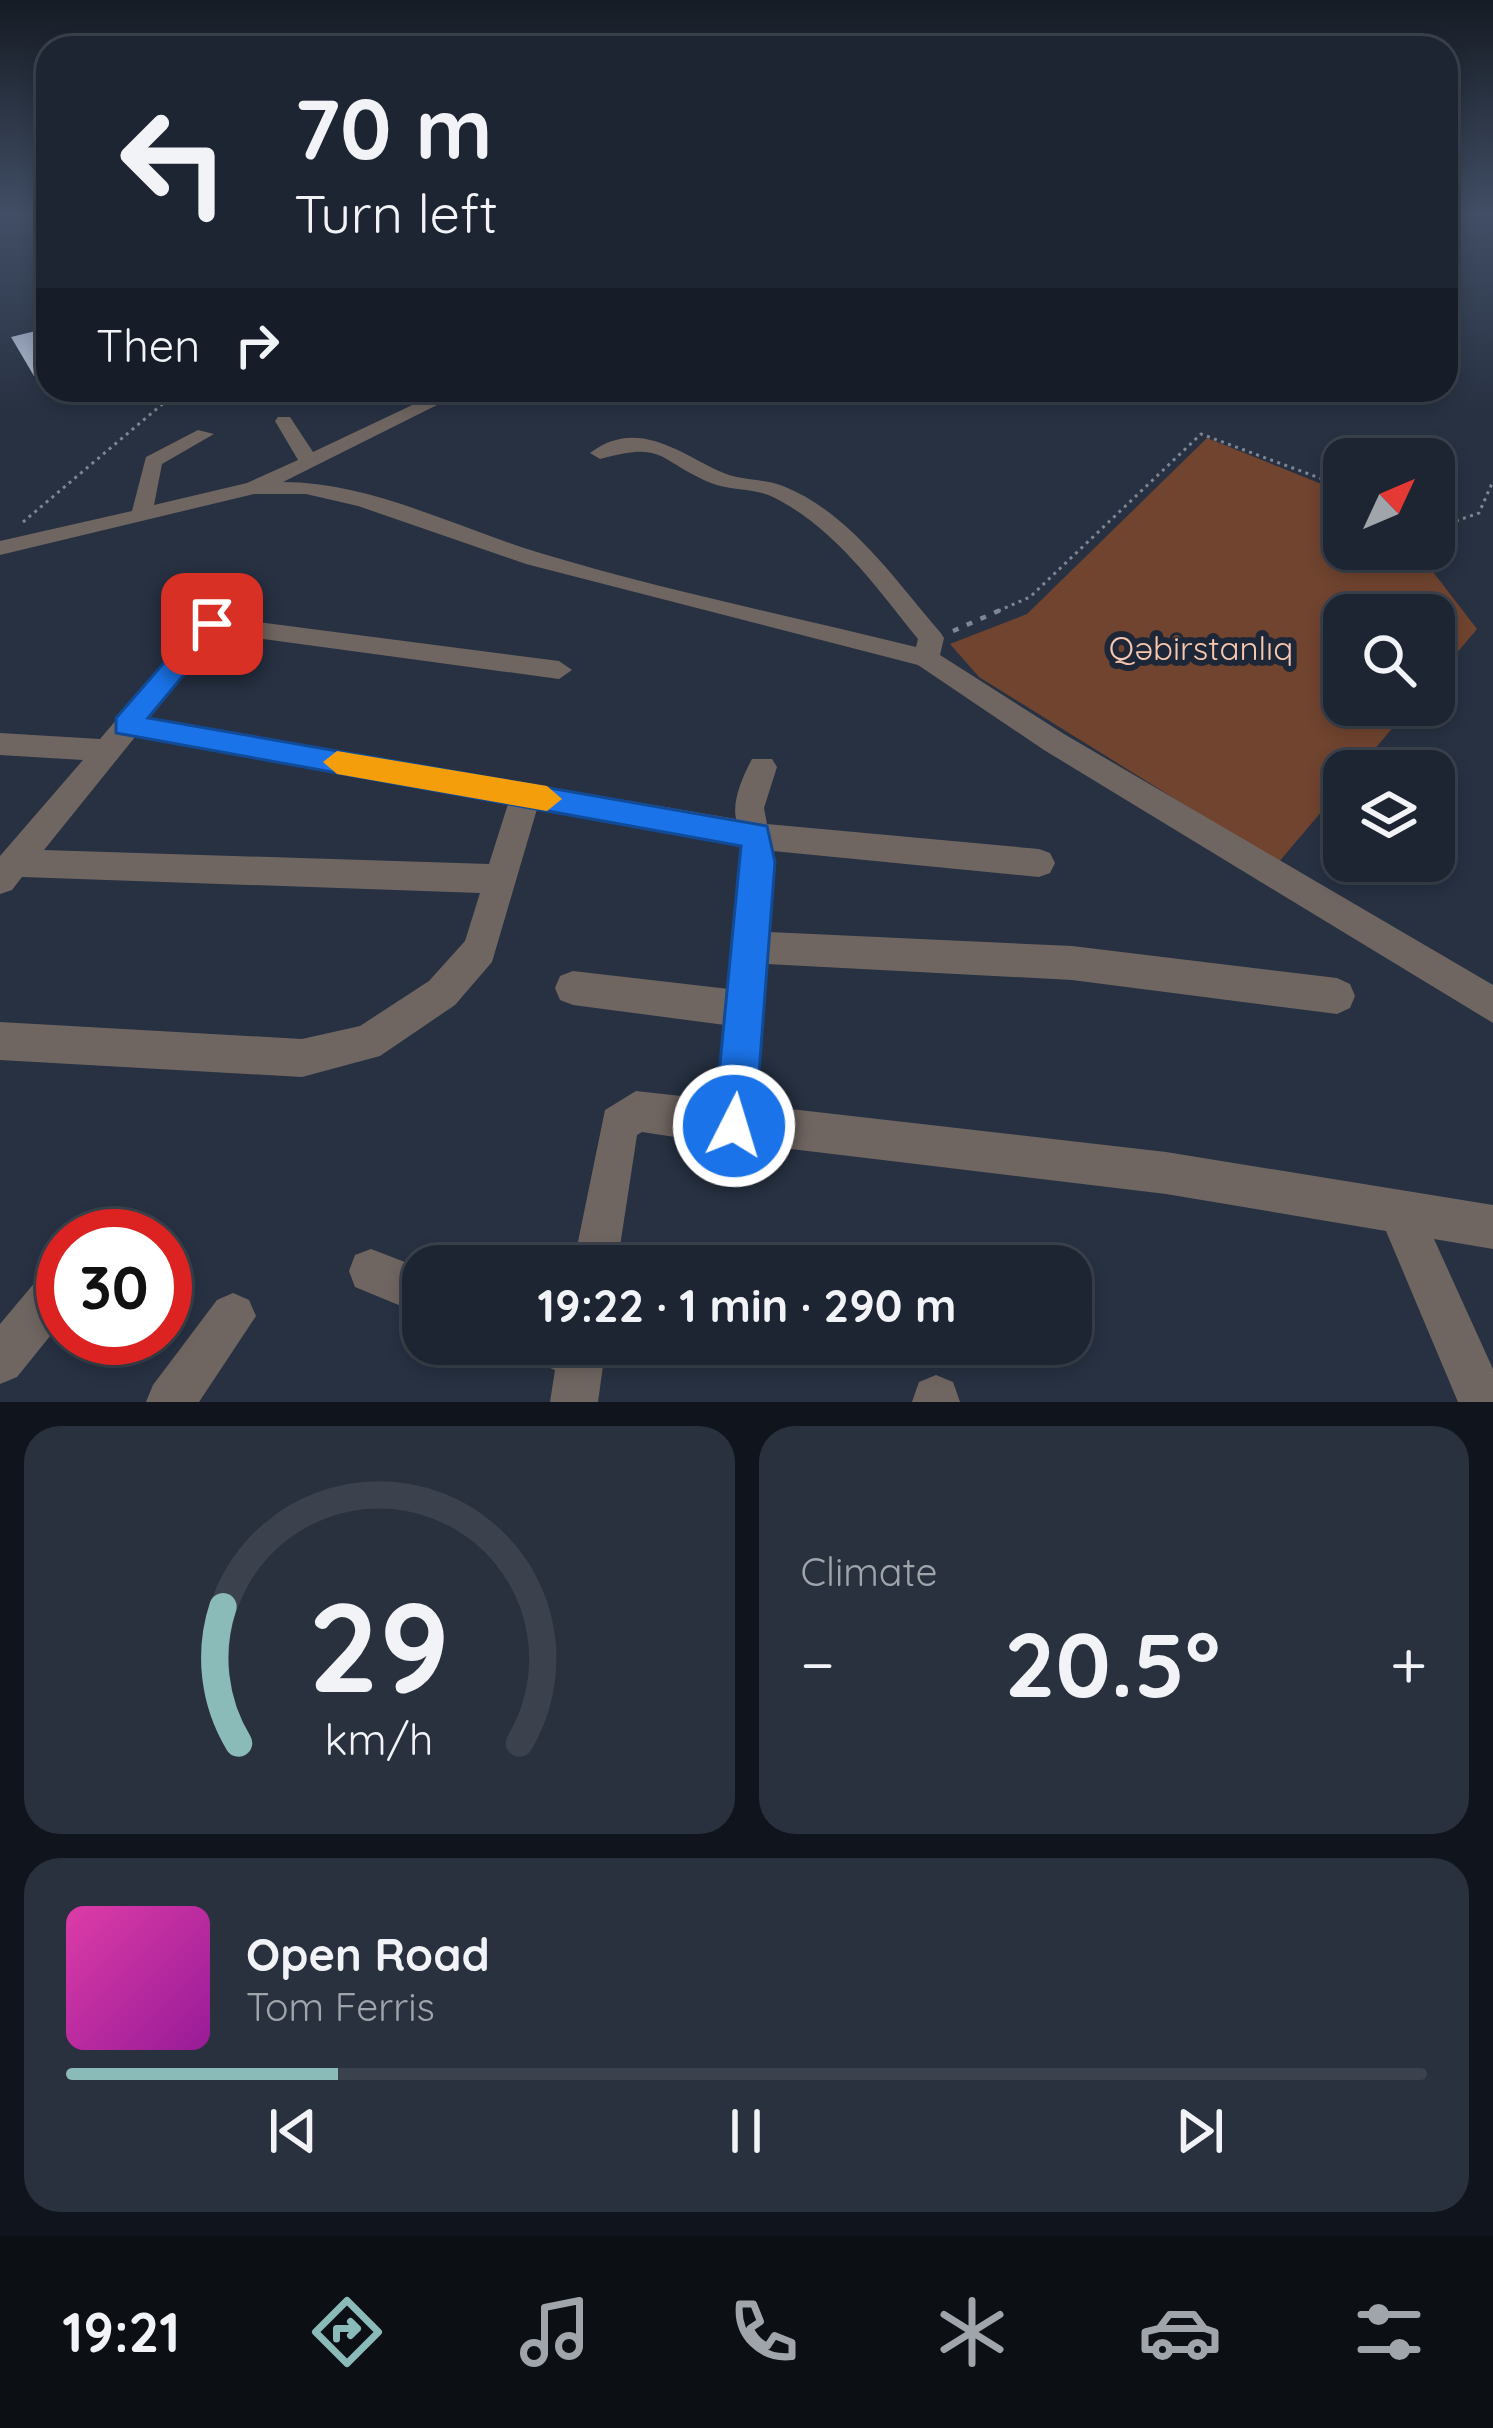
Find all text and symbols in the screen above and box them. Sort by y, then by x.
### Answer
text: 70 m [294,75,493,180]
icon: left [96,84,252,240]
text: Turn left [294,179,498,247]
icon: right [224,312,290,378]
text: Then [96,317,200,373]
north arrow [1323,438,1455,570]
map controls [1323,438,1455,882]
pin [161,573,263,675]
icon: arrive [179,591,245,657]
button: search [1323,594,1455,726]
park label: Qəbirstanlıq [1109,627,1293,668]
button: layers [1323,750,1455,882]
position arrow [671,1063,797,1189]
speed limit sign: 30 [36,1209,192,1365]
text: 19:22 · 1 min · 290 m [538,1277,956,1333]
text: Climate [801,1547,938,1596]
text: 29 [308,1567,450,1723]
text: 20.5° [1004,1607,1220,1720]
text: − [801,1622,835,1705]
text: + [1390,1622,1427,1705]
text: km/h [325,1712,434,1766]
text: Open Road [246,1926,490,1982]
text: Tom Ferris [246,1982,435,2031]
icon: previous [260,2098,326,2164]
icon: pause [713,2098,779,2164]
icon: next [1167,2098,1233,2164]
icon: directions [305,2290,389,2374]
icon: music [513,2290,597,2374]
icon: phone [722,2290,806,2374]
icon: climate [930,2290,1014,2374]
icon: car [1138,2290,1222,2374]
icon: filters [1347,2290,1431,2374]
text: 19:21 [62,2298,180,2366]

